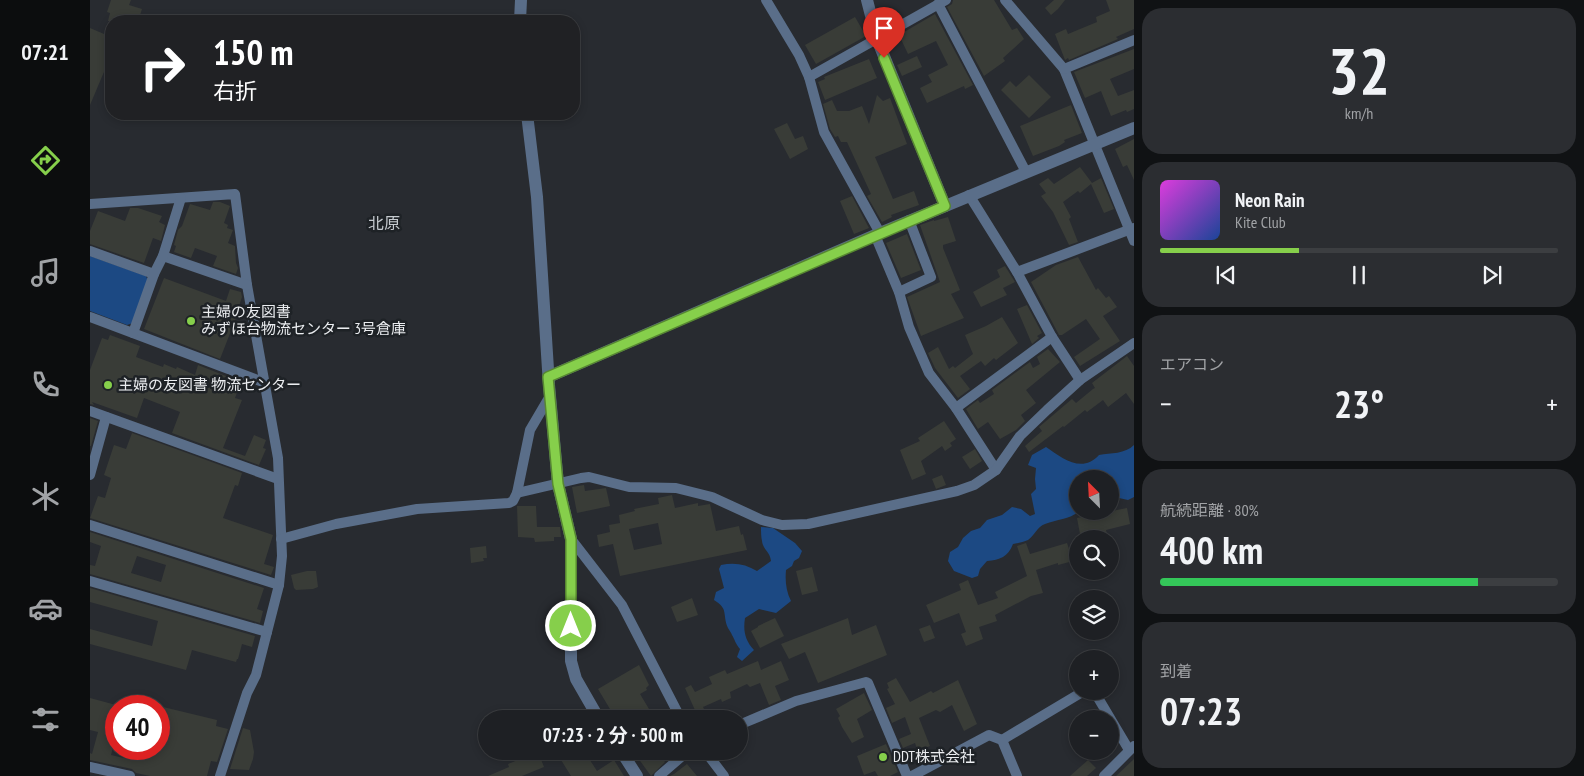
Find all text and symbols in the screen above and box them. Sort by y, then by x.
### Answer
pin [863,7,905,58]
icon: arrive [870,14,898,42]
text: 32 [1328,28,1390,112]
text: 150 m [213,29,294,75]
icon: right [130,35,195,100]
text: 07:21 [21,38,69,66]
text: 右折 [213,77,257,105]
text: km/h [1345,103,1373,123]
icon: directions [28,143,63,178]
text: Neon Rain [1235,188,1304,212]
text: Kite Club [1235,212,1286,232]
district label: 北原 [368,213,400,233]
icon: music [28,255,63,290]
icon: previous [1212,261,1240,289]
icon: pause [1345,261,1373,289]
icon: next [1478,261,1506,289]
place label: 主婦の友図書 みずほ台物流センター 3号倉庫 [201,302,406,338]
marker: 主婦の友図書 みずほ台物流センター 3号倉庫 [185,315,197,327]
text: エアコン [1160,354,1224,374]
icon: phone [28,367,63,402]
place label: 主婦の友図書 物流センター [118,375,301,394]
marker: 主婦の友図書 物流センター [102,379,114,391]
text: 23° [1334,379,1384,428]
text: − [1160,385,1172,422]
text: + [1546,385,1558,422]
north arrow [1069,470,1119,520]
map controls [1069,470,1119,760]
icon: climate [28,479,63,514]
text: 航続距離 · 80% [1160,500,1259,520]
text: 400 km [1160,525,1263,574]
button: search [1069,530,1119,580]
button: layers [1069,590,1119,640]
icon: car [28,591,63,626]
position arrow [544,599,596,651]
button: + [1069,650,1119,700]
text: 到着 [1160,661,1192,681]
text: 07:23 [1160,686,1242,735]
speed limit sign: 40 [105,695,170,760]
icon: filters [28,702,63,737]
button: − [1069,710,1119,760]
text: 07:23 · 2 分 · 500 m [543,723,683,747]
place label: DDT株式会社 [893,747,975,766]
marker: DDT株式会社 [877,751,889,763]

